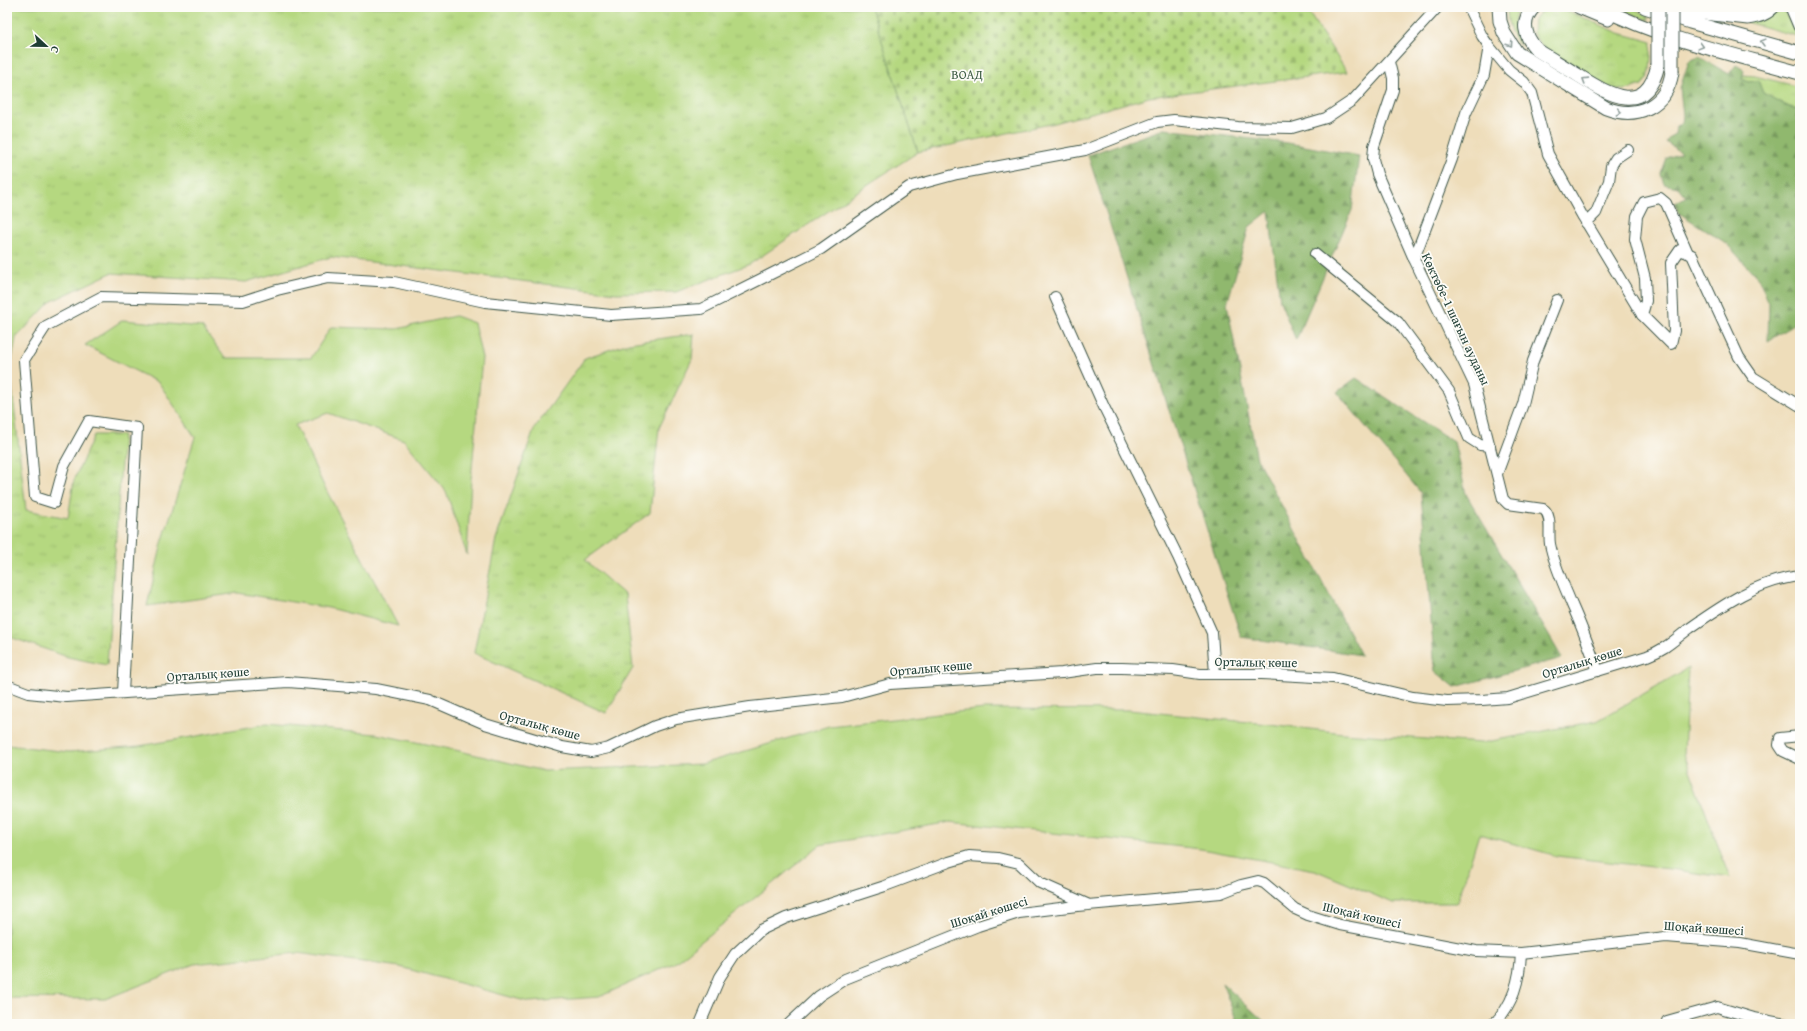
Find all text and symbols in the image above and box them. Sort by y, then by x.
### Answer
north arrow [26,26,66,66]
one-way arrow [1759,38,1766,47]
one-way arrow [1505,39,1512,46]
one-way arrow [1697,41,1704,50]
text: С [47,44,64,56]
park label: ВОАД [951,65,983,84]
one-way arrow [1582,77,1589,84]
one-way arrow [1616,107,1622,115]
street label: Көктөбе-1 шағын ауданы [1417,250,1495,388]
street label: Орталық көше [1540,641,1624,683]
street label: Орталық көше [1214,652,1298,672]
street label: Орталық көше [889,655,973,681]
street label: Орталық көше [166,662,250,686]
street label: Орталық көше [498,705,582,745]
street label: Шоқай көшесі [948,891,1030,933]
street label: Шоқай көшесі [1321,897,1403,933]
street label: Шоқай көшесі [1663,916,1745,940]

